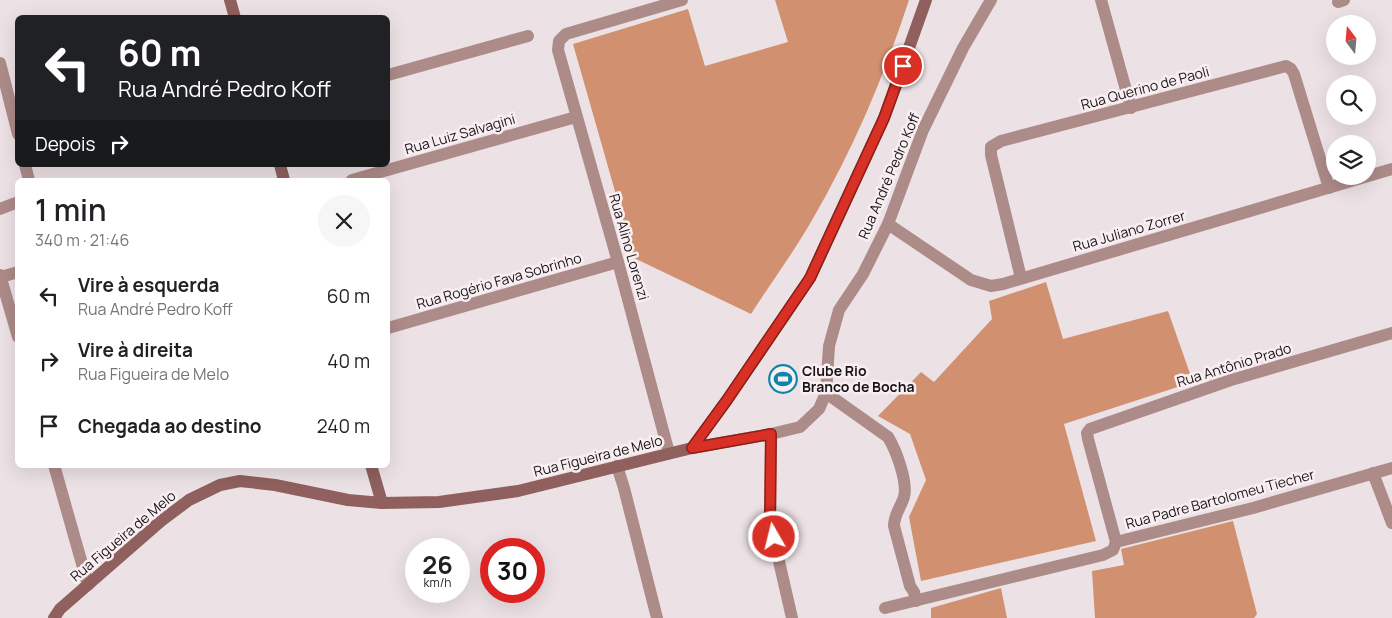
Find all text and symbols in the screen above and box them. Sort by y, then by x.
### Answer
north arrow [1326,15,1376,65]
map controls [1326,15,1376,185]
text: 60 m [118,29,201,77]
icon: left [35,35,100,100]
pin [882,45,924,87]
icon: arrive [889,52,917,80]
street label: Rua Querino de Paoli [1079,61,1211,114]
text: Rua André Pedro Koff [118,74,331,104]
button: search [1326,75,1376,125]
street label: Rua Luiz Salvagini [402,109,517,158]
street label: Rua André Pedro Koff [853,109,924,242]
icon: right [105,130,133,158]
text: Depois [35,131,95,157]
button: layers [1326,135,1376,185]
text: 1 min [35,189,107,230]
street label: Rua Alino Lorenzi [605,191,654,302]
button: close [318,195,370,247]
street label: Rua Juliano Zorrer [1070,205,1187,256]
text: 340 m · 21:46 [35,229,129,251]
street label: Rua Rogério Fava Sobrinho [414,248,584,313]
text: Vire à esquerda [78,272,219,298]
icon: left [35,282,63,310]
text: 60 m [327,283,370,309]
text: Rua André Pedro Koff [78,298,233,320]
text: Vire à direita [78,337,193,363]
street label: Rua Antônio Prado [1174,338,1293,391]
icon: right [35,347,63,375]
text: 40 m [327,348,370,374]
place label: Clube Rio Branco de Bocha [802,361,914,396]
text: Rua Figueira de Melo [78,363,229,385]
sports icon: Clube Rio Branco de Bocha [768,364,798,394]
icon: arrive [35,412,63,440]
text: Chegada ao destino [78,413,261,439]
text: 240 m [317,413,370,439]
street label: Rua Figueira de Melo [531,430,664,481]
street label: Rua Padre Bartolomeu Tiecher [1123,464,1316,533]
street label: Rua Figueira de Melo [66,486,179,585]
position arrow [747,510,799,562]
speed limit sign: 30 [480,538,545,603]
text: 26 [422,547,453,582]
text: km/h [424,574,451,591]

